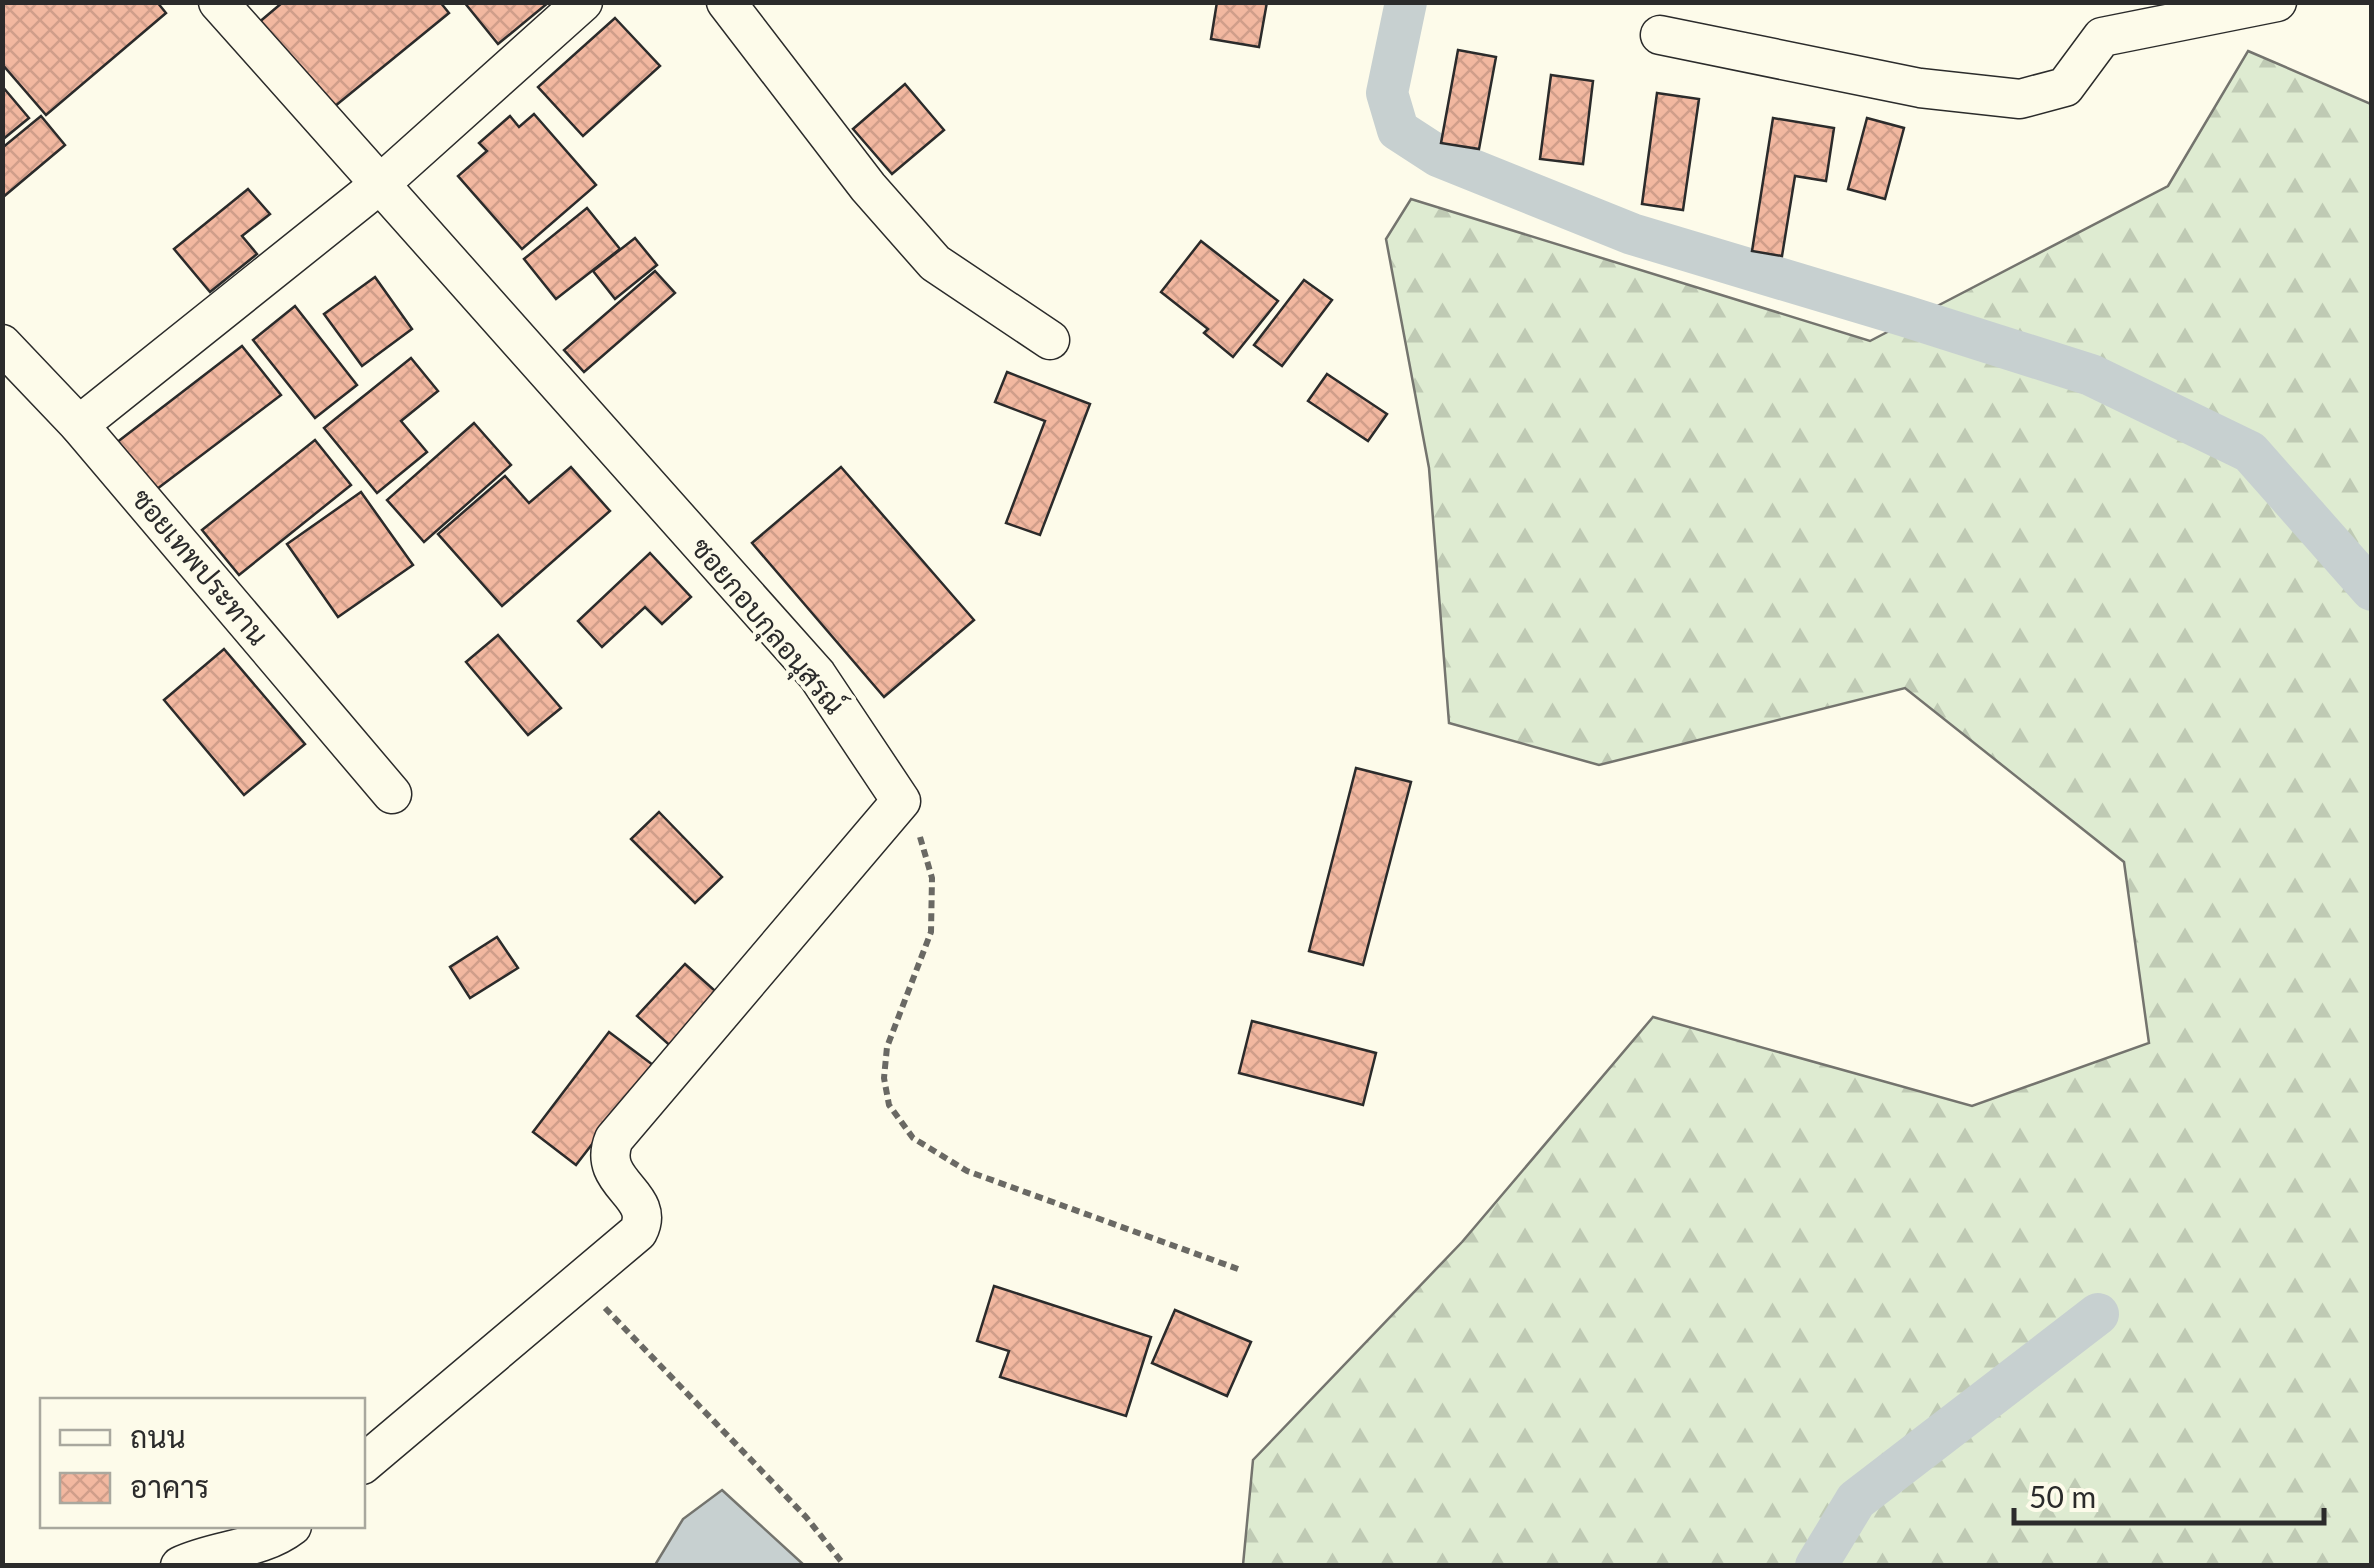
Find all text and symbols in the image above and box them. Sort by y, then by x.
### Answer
street label: ซอยเทพประทาน [126,481,276,651]
street label: ซอยกอบกุลอนุสรณ์ [682,530,853,723]
legend [40,1398,365,1528]
text: ถนน [130,1418,186,1454]
scale bar [2014,1463,2324,1525]
text: อาคาร [130,1468,209,1504]
text: 50 m [2029,1478,2096,1514]

